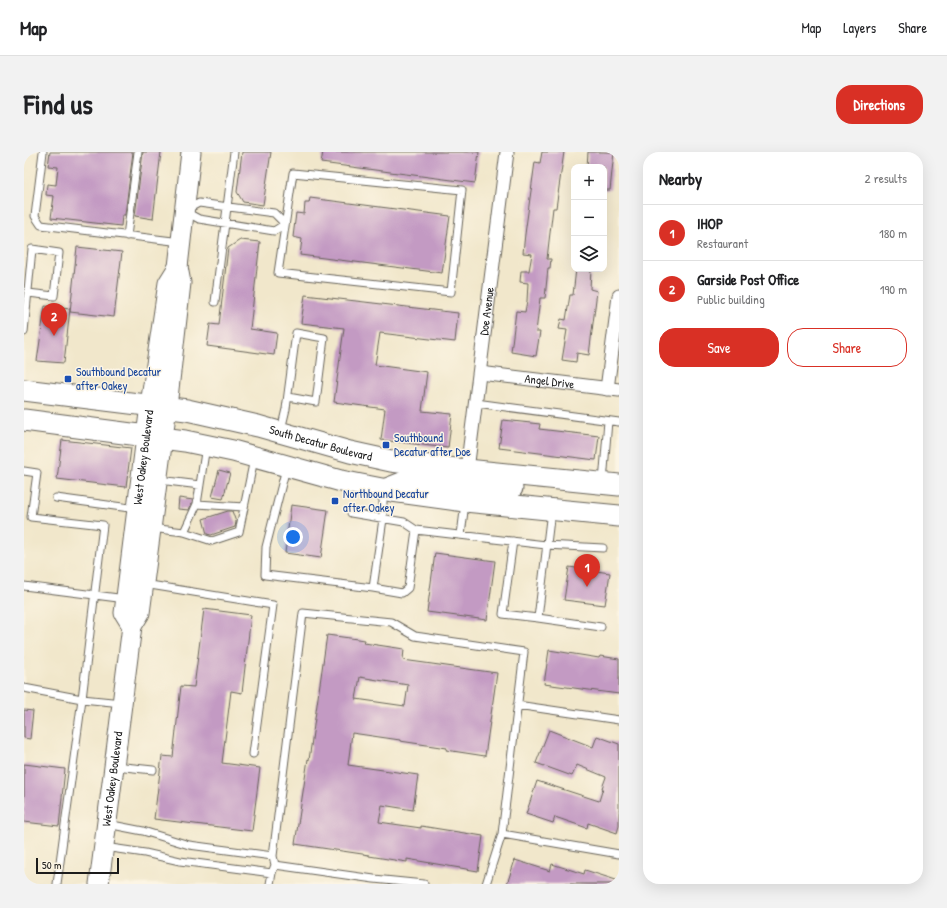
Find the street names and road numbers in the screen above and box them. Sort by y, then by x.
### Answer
street label: Doe Avenue [475,286,498,336]
street label: Angel Drive [524,370,576,393]
street label: West Oakey Boulevard [129,409,157,506]
street label: South Decatur Boulevard [267,421,374,465]
street label: West Oakey Boulevard [97,730,126,827]

